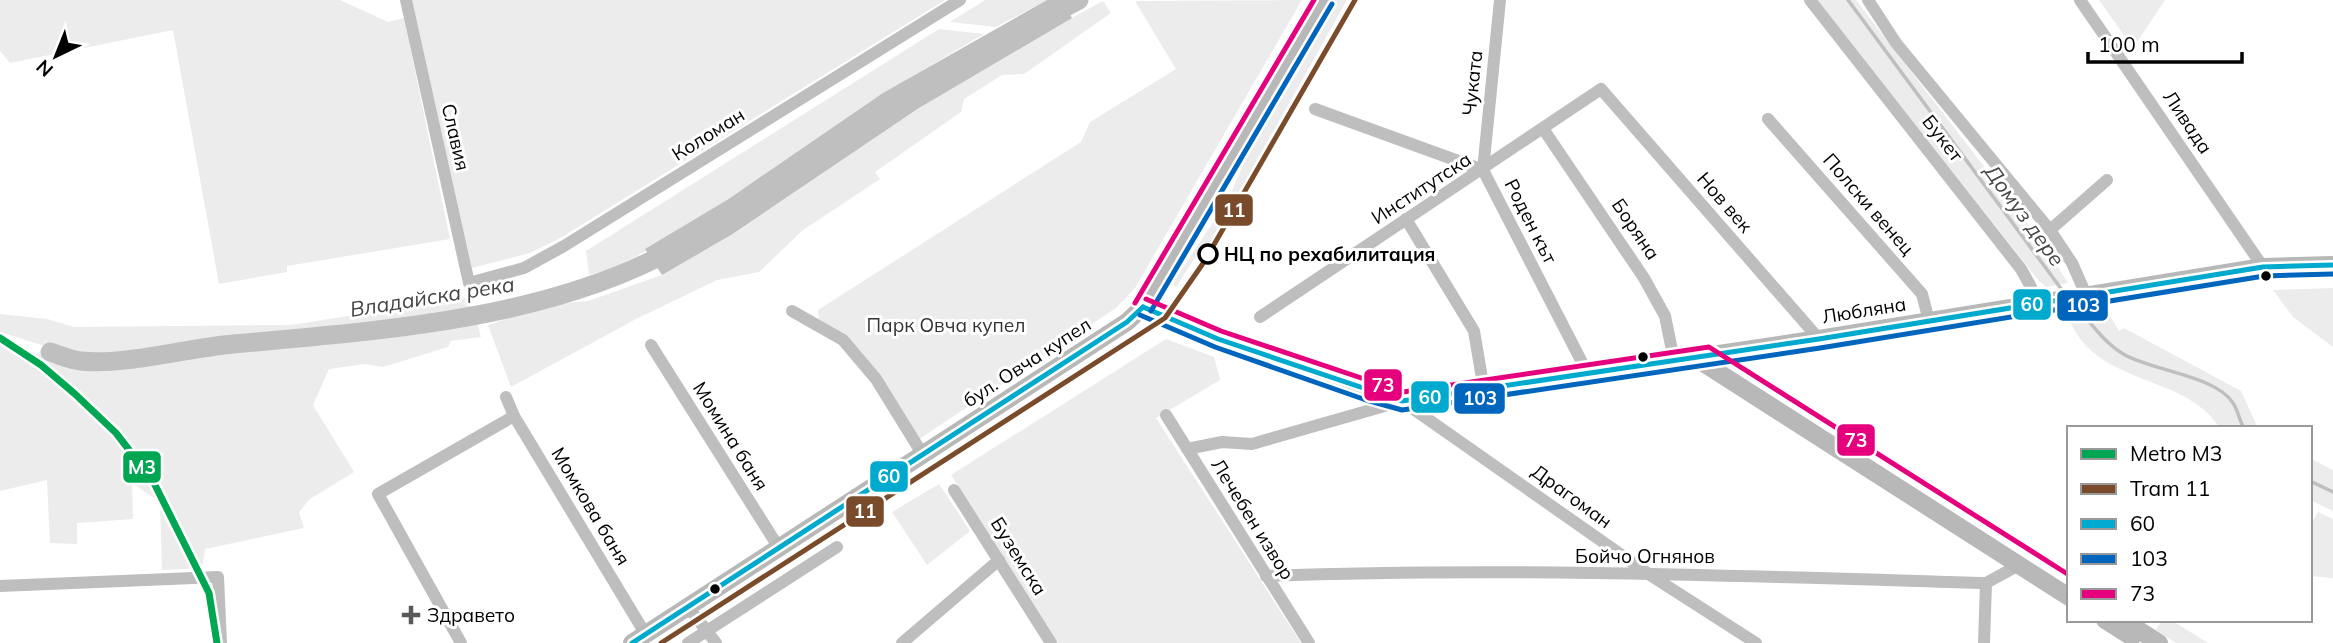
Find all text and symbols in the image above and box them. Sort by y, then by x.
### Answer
north arrow [21,21,91,91]
scale bar [2088,21,2242,65]
text: 100 m [2098,31,2160,57]
street label: Чуката [1457,49,1487,117]
text: N [31,55,58,82]
street label: Ливада [2158,86,2218,158]
street label: Славия [437,101,475,173]
street label: Коломан [667,102,749,166]
street label: Букет [1917,110,1969,166]
street label: Институтска [1367,147,1475,229]
street label: Полски венец [1818,148,1920,260]
water label: Домуз дере [1978,157,2071,271]
street label: Нов век [1692,167,1758,238]
street label: Роден кът [1499,175,1563,268]
line badge: 11 [1214,193,1254,227]
street label: Боряна [1607,194,1665,264]
text: 11 [1223,198,1245,222]
place label: НЦ по рехабилитация [1224,242,1435,266]
marker: НЦ по рехабилитация [1198,244,1218,264]
unlabelled marker [2259,269,2273,283]
water label: Владайска река [348,270,516,322]
line badge: 60 [2012,288,2052,321]
line badge: 103 [2056,289,2109,322]
street label: Любляна [1820,292,1908,328]
text: 60 [2021,292,2043,316]
text: 103 [2066,293,2100,317]
street label: бул. Овча купел [959,312,1095,412]
park label: Парк Овча купел [867,313,1025,337]
unlabelled marker [1636,350,1650,364]
line badge: 73 [1363,368,1403,402]
text: 73 [1372,373,1394,397]
street label: Момина баня [688,377,774,495]
line badge: 60 [1410,380,1450,414]
line badge: 103 [1453,382,1506,415]
text: 60 [1419,385,1441,409]
text: 103 [1463,386,1497,410]
line badge: 73 [1836,423,1876,457]
legend [2067,426,2312,622]
text: 73 [1845,428,1867,452]
text: Metro M3 [2130,440,2222,466]
street label: Момкова баня [546,443,636,569]
line badge: M3 [122,450,162,484]
street label: Лечебен извор [1206,454,1300,584]
text: M3 [128,455,156,479]
street label: Драгоман [1527,459,1617,533]
line badge: 60 [869,460,909,493]
text: 60 [878,464,900,488]
text: Tram 11 [2130,475,2210,501]
line badge: 11 [845,495,885,528]
text: 11 [854,499,876,523]
text: 60 [2130,510,2155,536]
street label: Буземска [986,513,1052,599]
street label: Бойчо Огнянов [1575,544,1715,568]
text: 103 [2130,545,2168,571]
text: 73 [2130,580,2155,606]
unlabelled marker [708,582,722,596]
place label: Здравето [427,603,515,627]
marker: Здравето [401,605,421,625]

